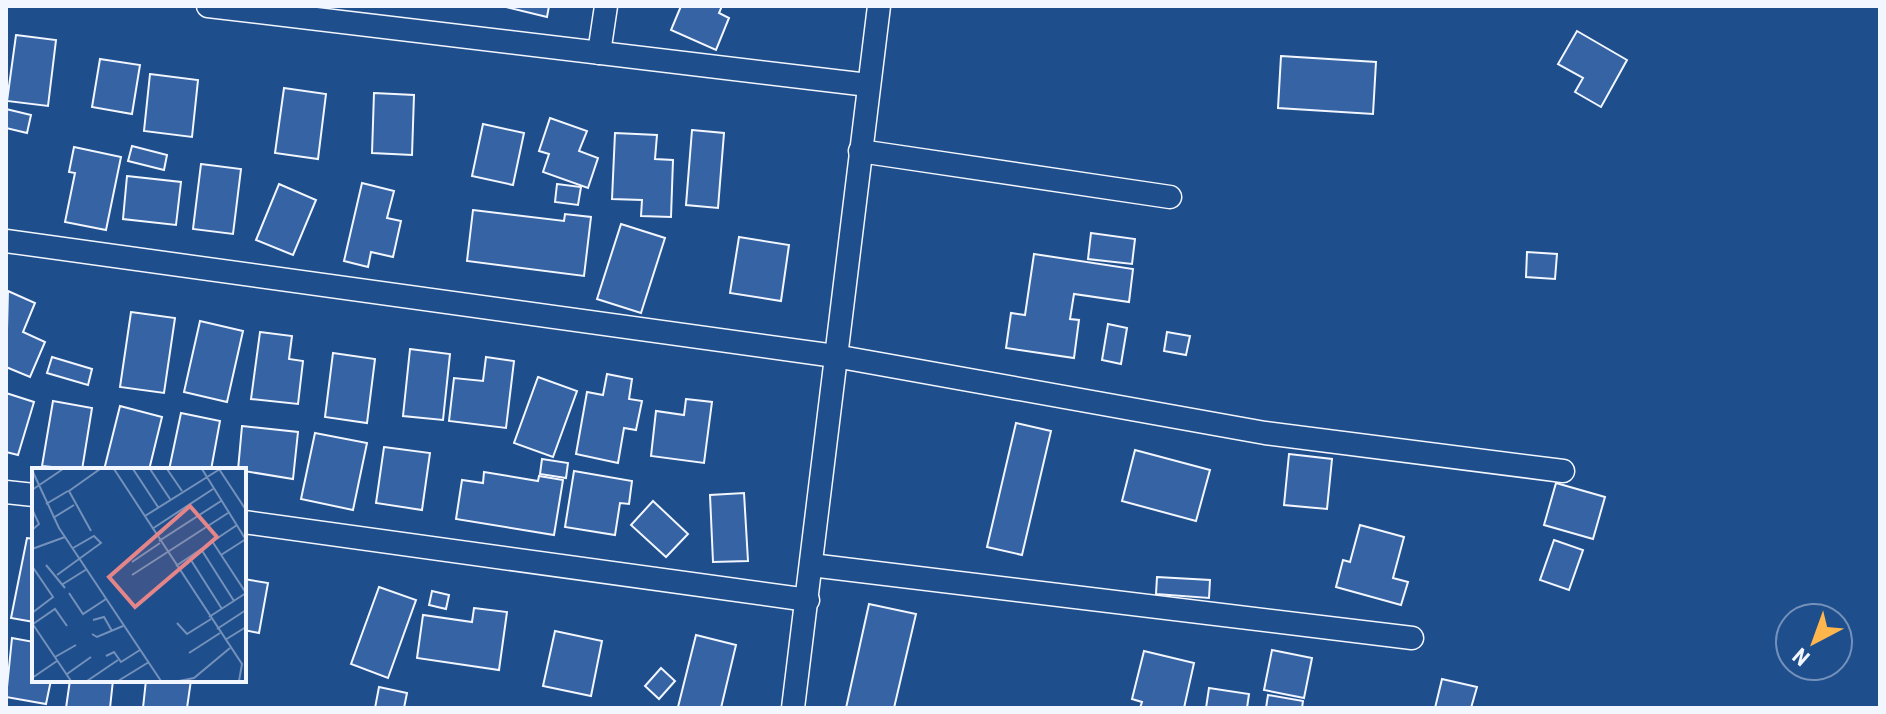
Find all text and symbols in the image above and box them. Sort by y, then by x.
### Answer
inset map [32,468,246,682]
north arrow [1774,602,1854,682]
text: N [1788,643,1814,671]

